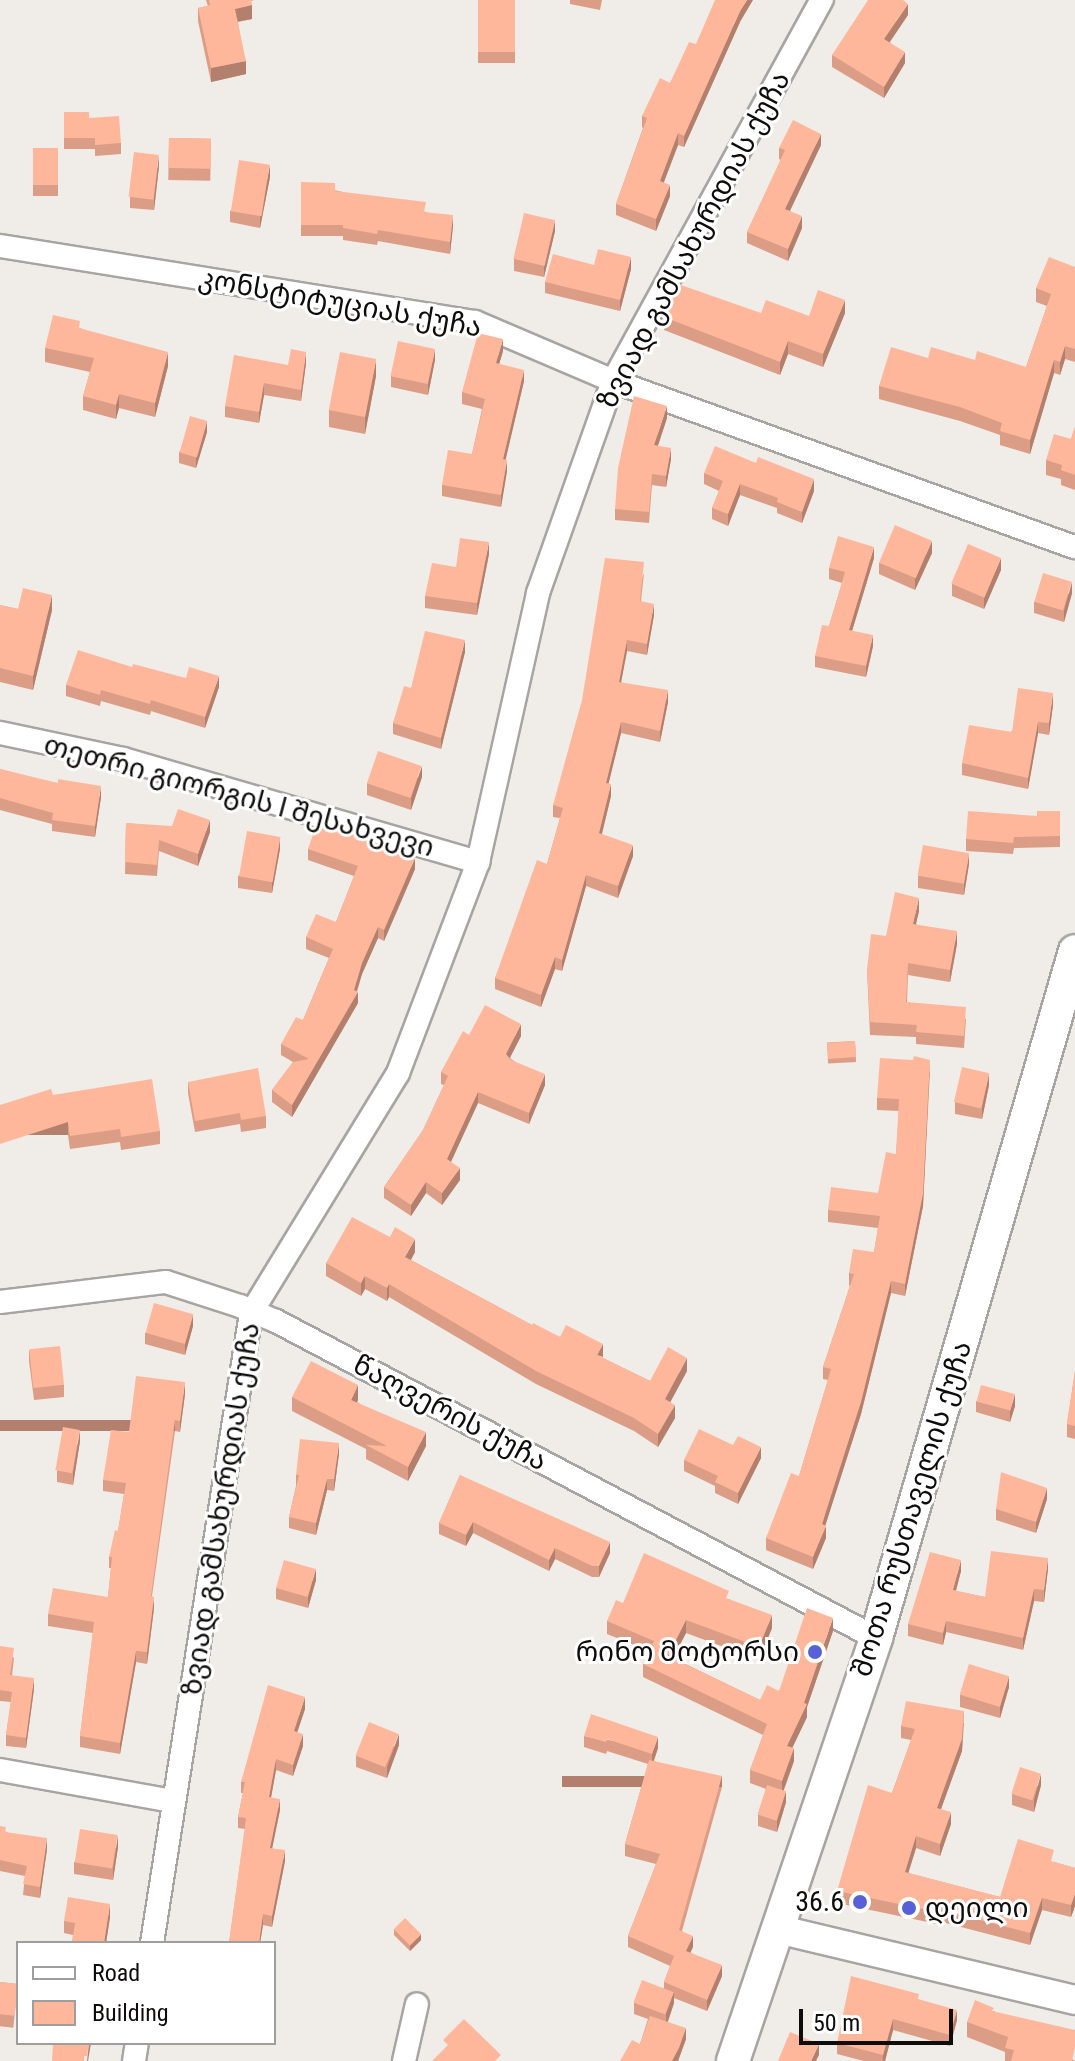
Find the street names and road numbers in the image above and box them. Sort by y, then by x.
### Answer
street label: ზვიად გამსახურდიას ქუჩა [591,66,797,414]
street label: კონსტიტუციას ქუჩა [196,262,484,344]
street label: თეთრი გიორგის I შესახვევი [40,728,438,864]
street label: ზვიად გამსახურდიას ქუჩა [175,1320,267,1698]
street label: შოთა რუსთაველის ქუჩა [845,1337,979,1681]
street label: წაღვერის ქუჩა [347,1348,553,1478]

